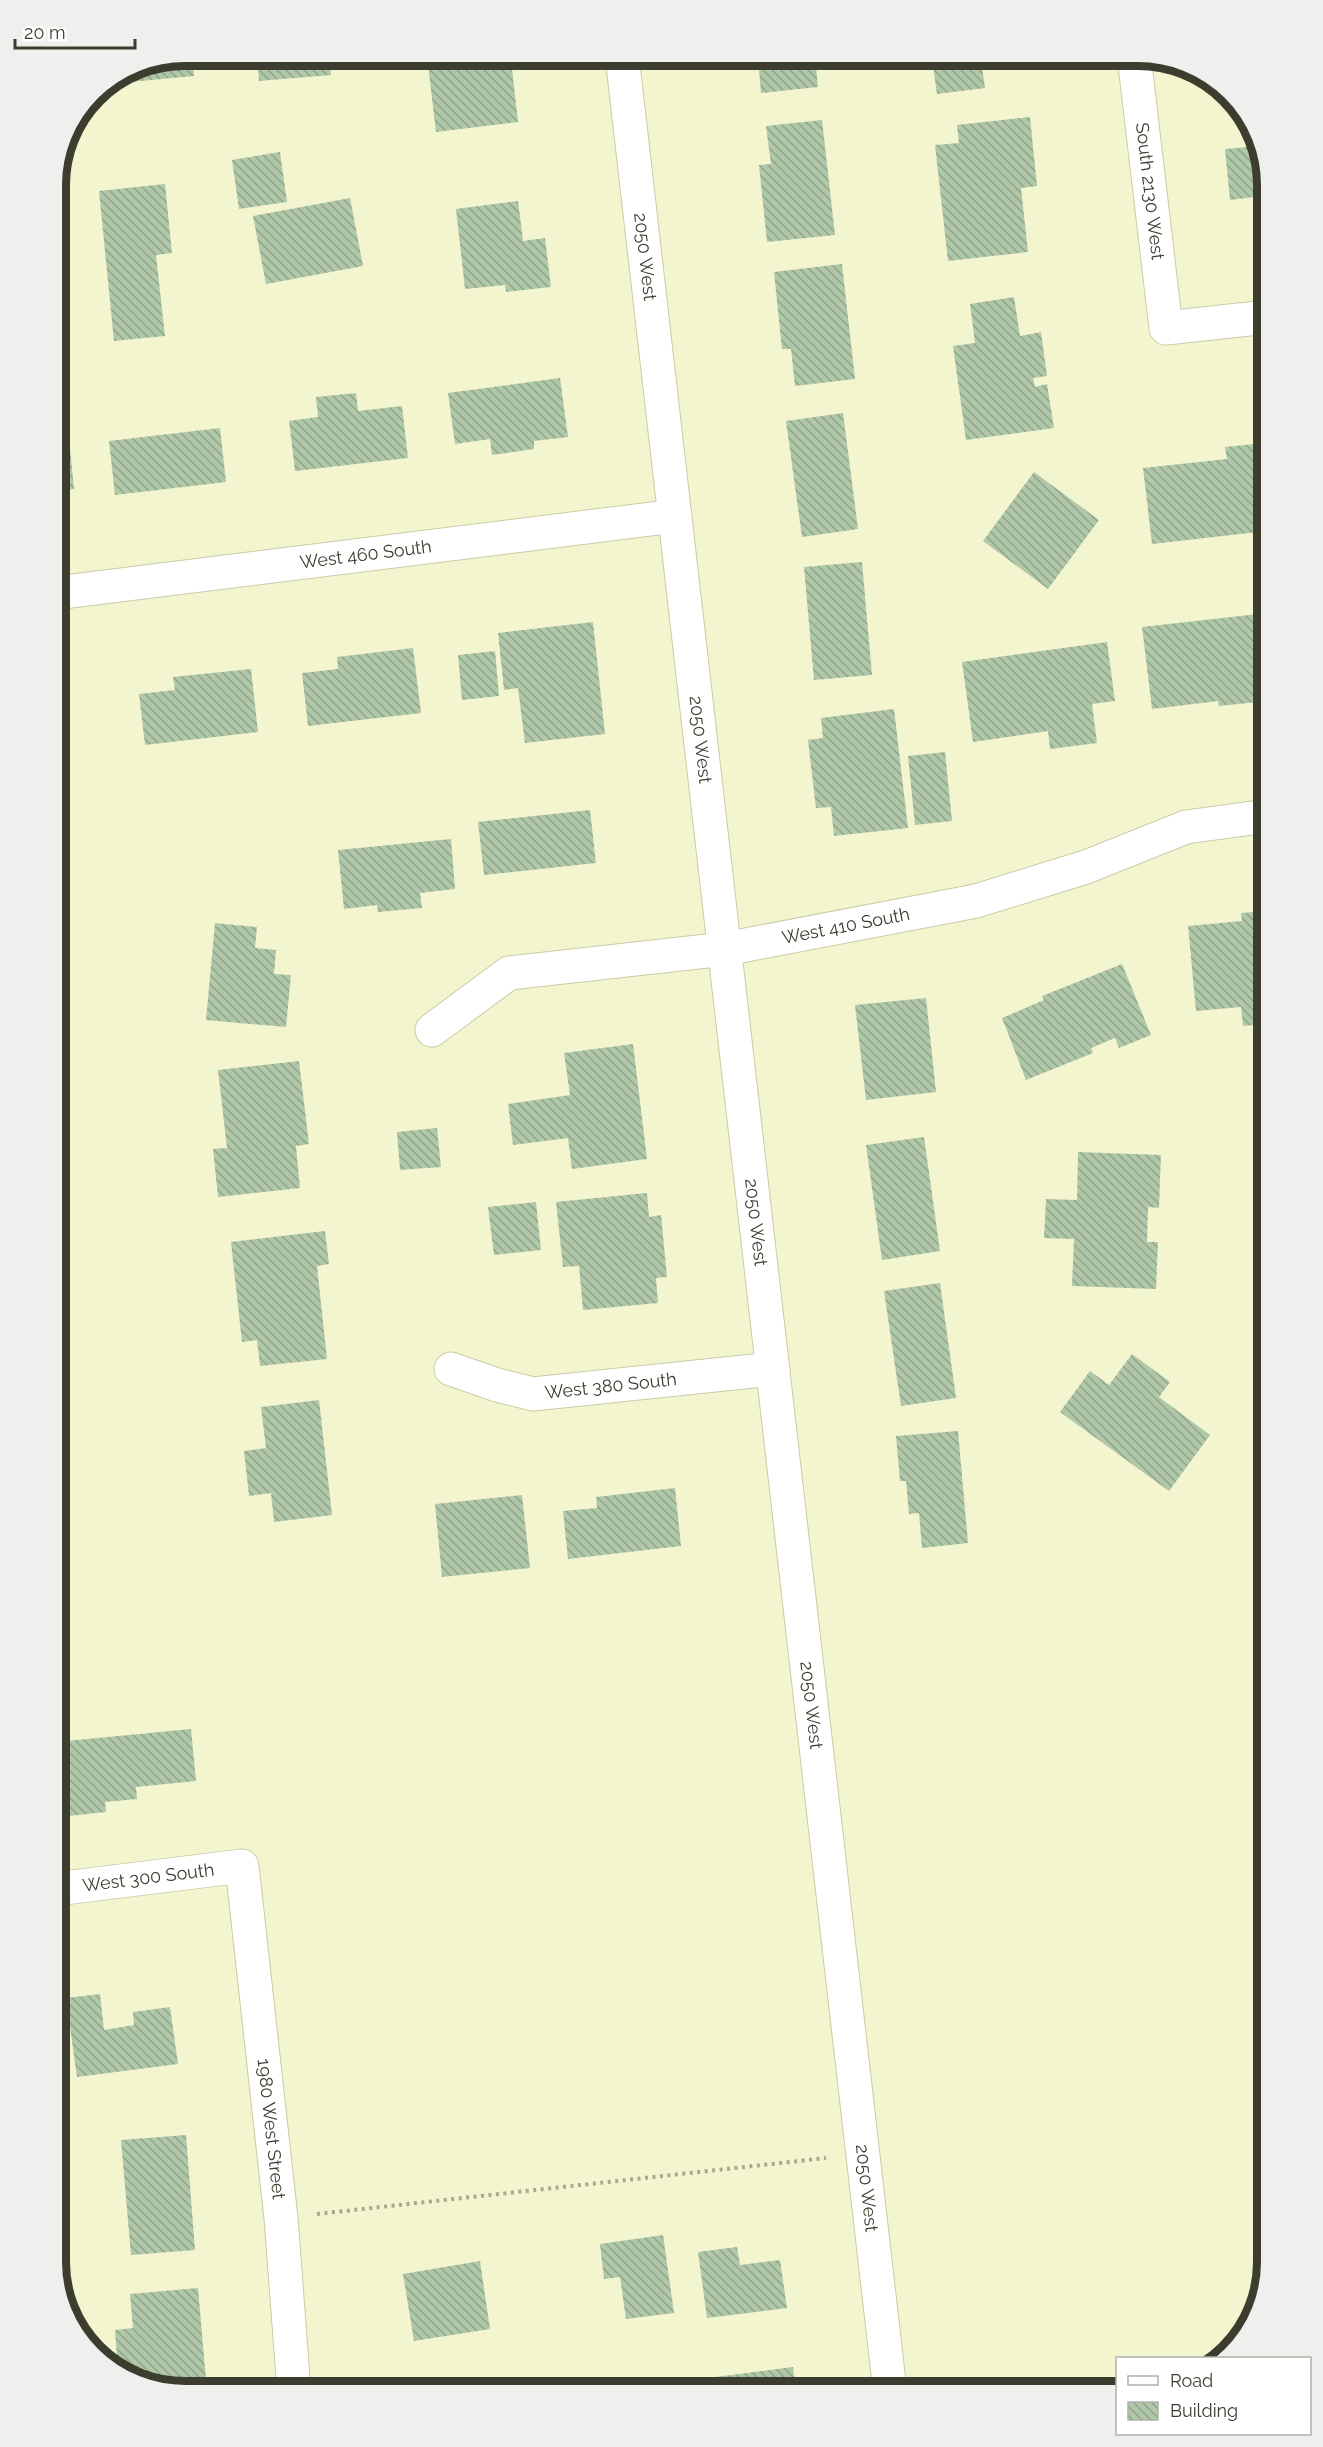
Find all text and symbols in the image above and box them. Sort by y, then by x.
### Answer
scale bar [15,12,135,50]
text: 20 m [24,22,66,43]
street label: South 2130 West [1132,121,1169,261]
street label: 2050 West [630,212,661,302]
street label: West 460 South [298,535,433,573]
street label: 2050 West [685,694,716,784]
street label: West 410 South [780,903,911,948]
street label: 2050 West [741,1177,772,1267]
street label: West 380 South [544,1368,678,1403]
street label: 2050 West [796,1660,827,1750]
street label: West 300 South [81,1859,215,1896]
street label: 1980 West Street [253,2057,290,2200]
street label: 2050 West [852,2143,883,2233]
legend [1116,2357,1311,2435]
text: Road [1170,2370,1213,2391]
text: Building [1170,2400,1238,2421]

